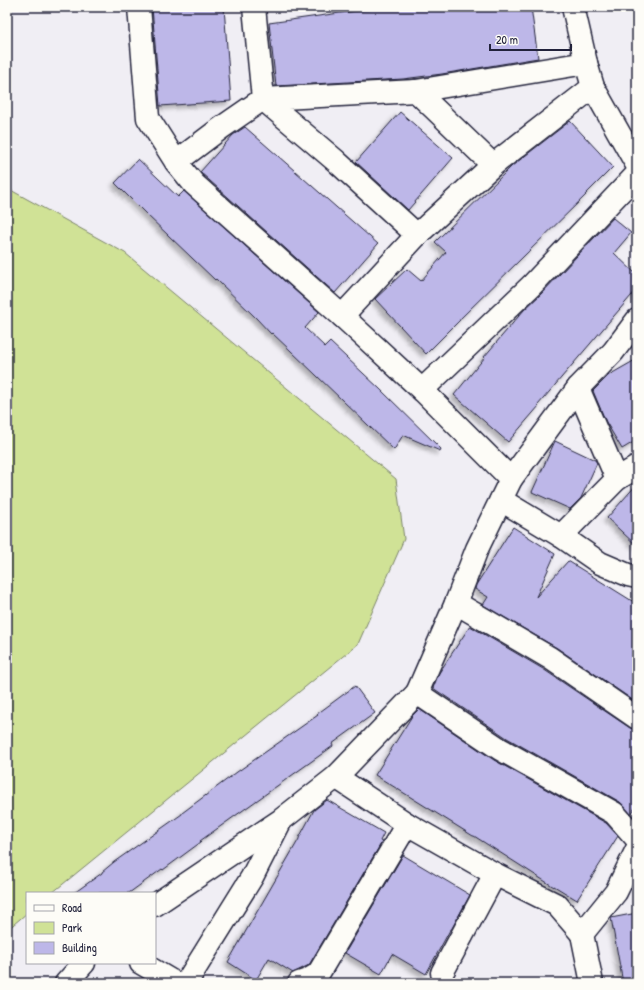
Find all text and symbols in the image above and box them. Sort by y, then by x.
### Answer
scale bar [490,26,571,52]
text: 20 m [496,31,518,48]
legend [26,892,156,964]
text: Road [62,899,82,916]
text: Park [62,919,82,936]
text: Building [62,939,97,956]

